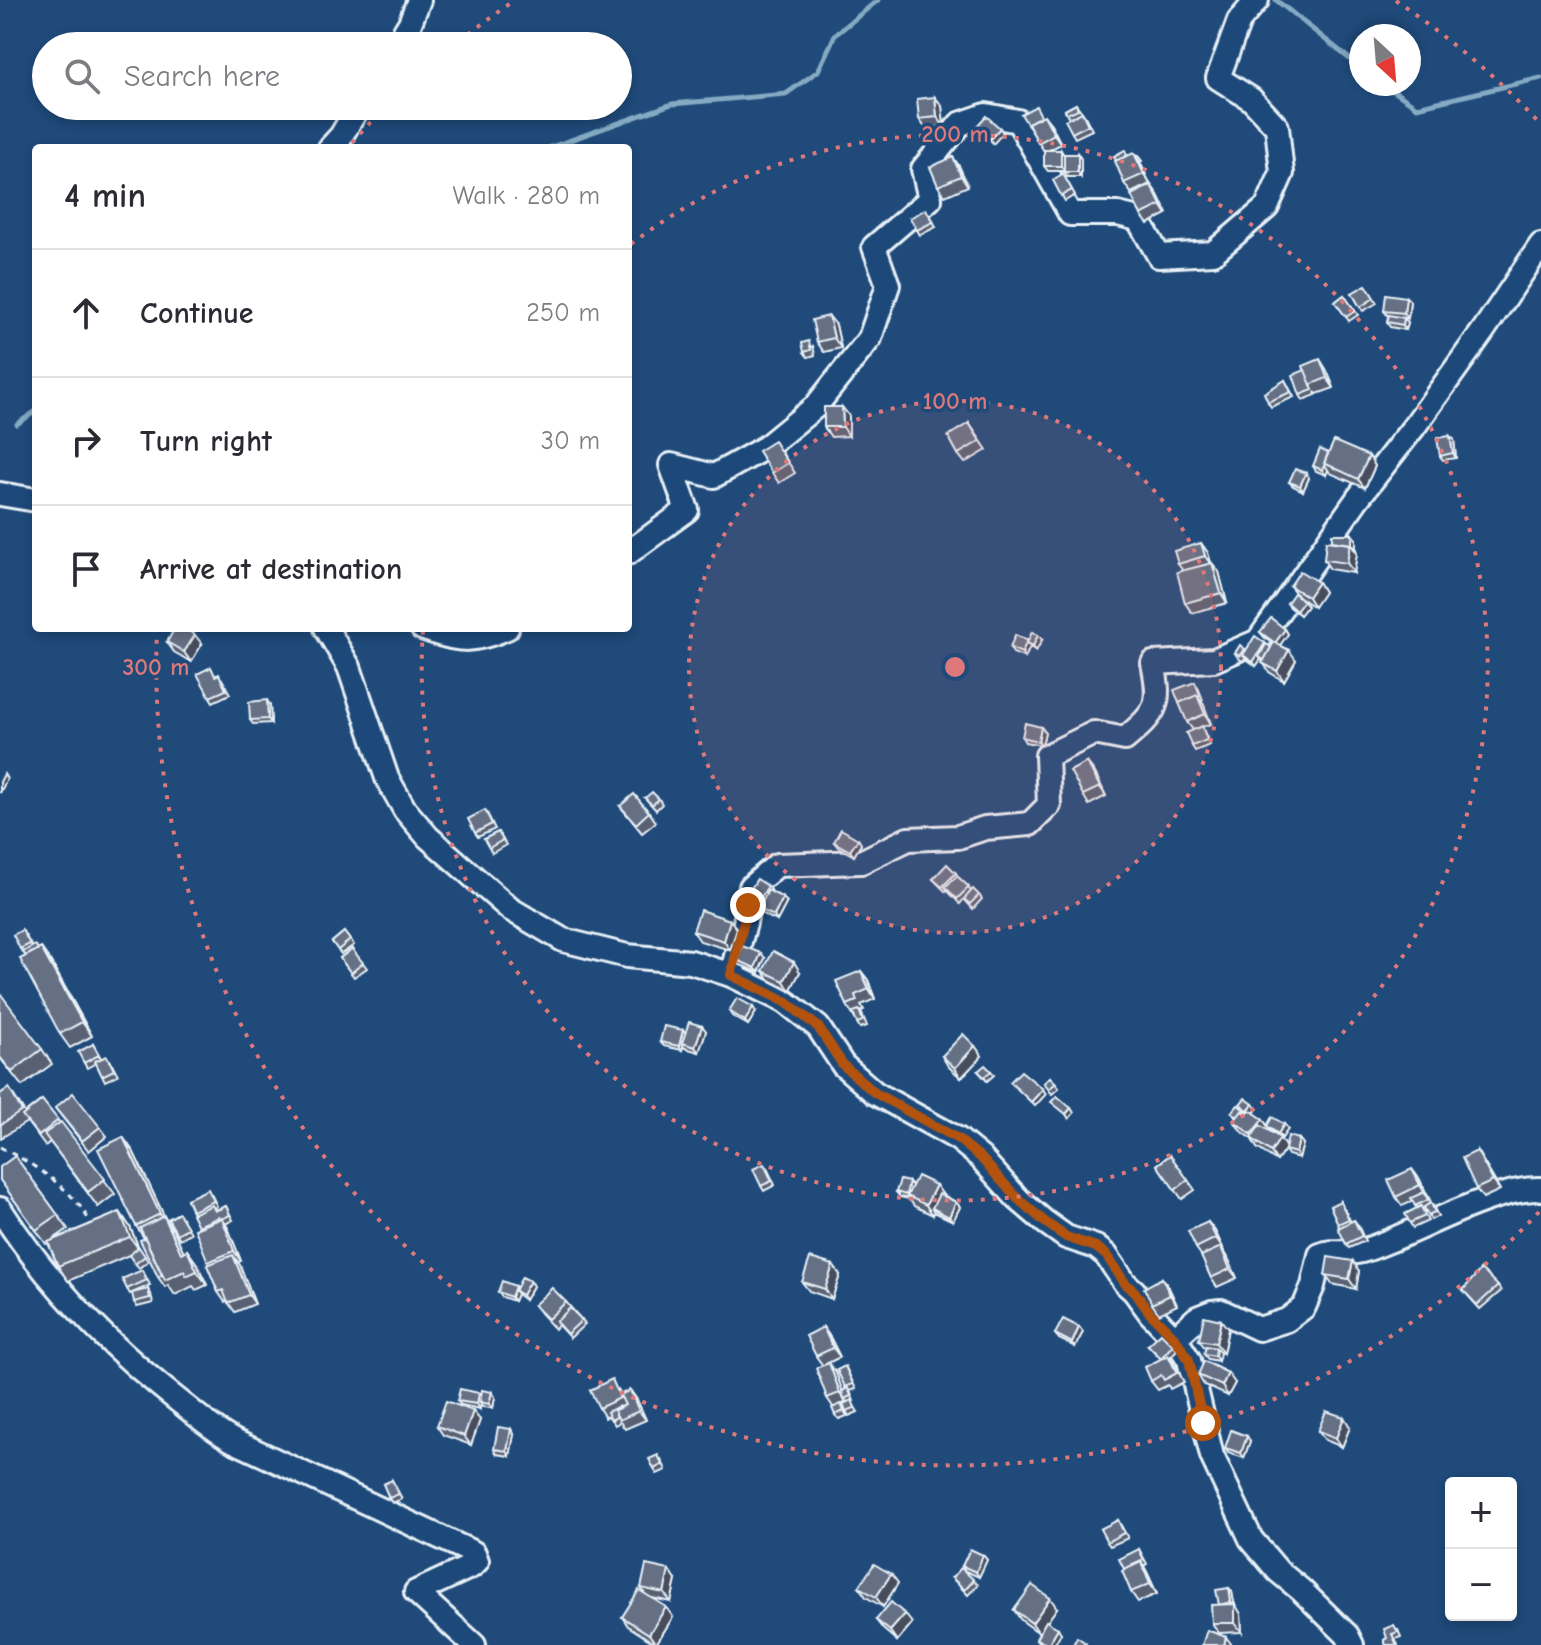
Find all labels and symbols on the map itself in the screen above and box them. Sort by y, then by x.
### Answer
north arrow [1349,24,1421,96]
text: 200 m [921,120,989,148]
text: 100 m [923,387,987,415]
text: 300 m [123,653,189,681]
centre of rings [941,653,969,681]
route end [730,887,766,923]
route start [1185,1405,1221,1441]

